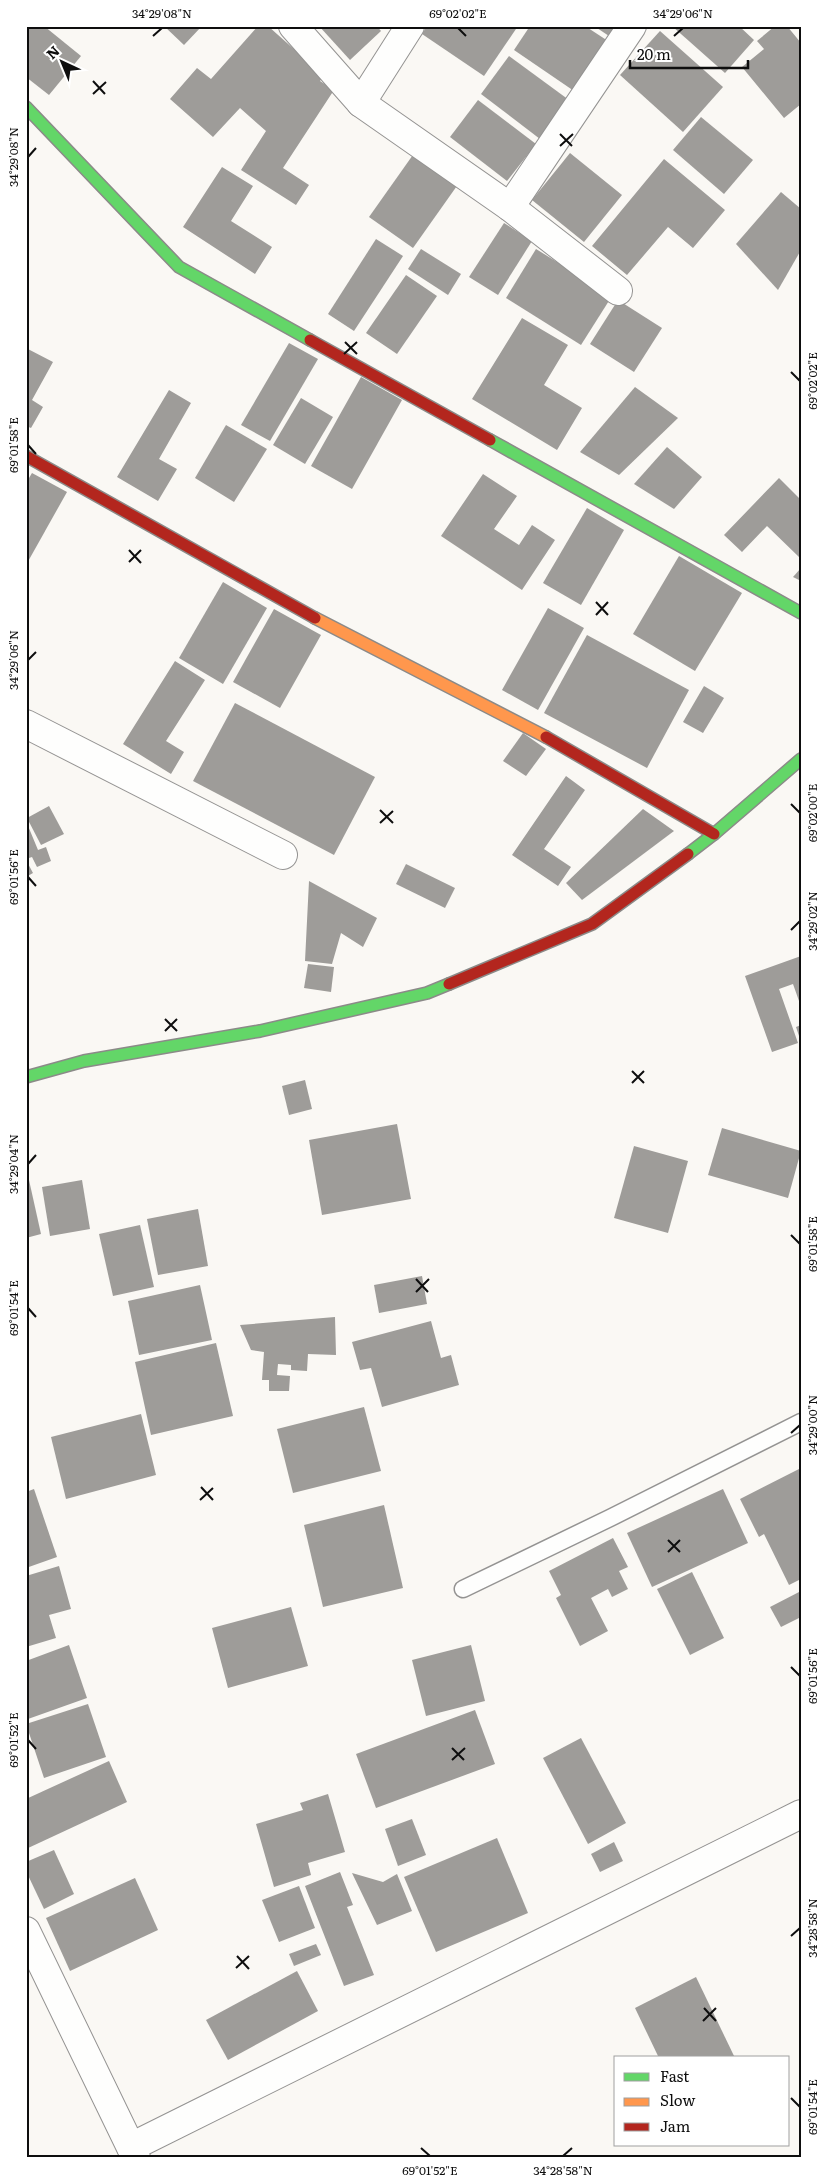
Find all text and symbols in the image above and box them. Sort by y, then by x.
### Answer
text: 34°29'08"N [132,4,192,22]
text: 69°02'02"E [429,4,487,22]
text: 34°29'06"N [653,4,713,22]
north arrow [38,38,88,88]
scale bar [630,38,747,70]
text: N [41,40,64,63]
text: 20 m [637,42,671,65]
text: 34°29'08"N [4,127,22,187]
text: 69°02'02"E [803,352,821,410]
text: 69°01'58"E [4,417,22,473]
text: 34°29'06"N [4,630,22,690]
text: 69°02'00"E [803,783,821,842]
text: 69°01'56"E [4,849,22,905]
text: 34°29'02"N [803,891,821,951]
text: 34°29'04"N [4,1134,22,1194]
text: 69°01'58"E [803,1216,821,1272]
text: 69°01'54"E [4,1280,22,1336]
text: 34°29'00"N [803,1395,821,1455]
text: 69°01'56"E [803,1648,821,1704]
text: 69°01'52"E [4,1712,22,1768]
text: 34°28'58"N [803,1898,821,1958]
legend [614,2056,790,2146]
text: Fast [660,2064,689,2087]
text: 69°01'54"E [803,2079,821,2135]
text: Slow [660,2088,695,2111]
text: Jam [660,2114,691,2137]
text: 69°01'52"E [402,2161,458,2179]
text: 34°28'58"N [533,2161,593,2179]

